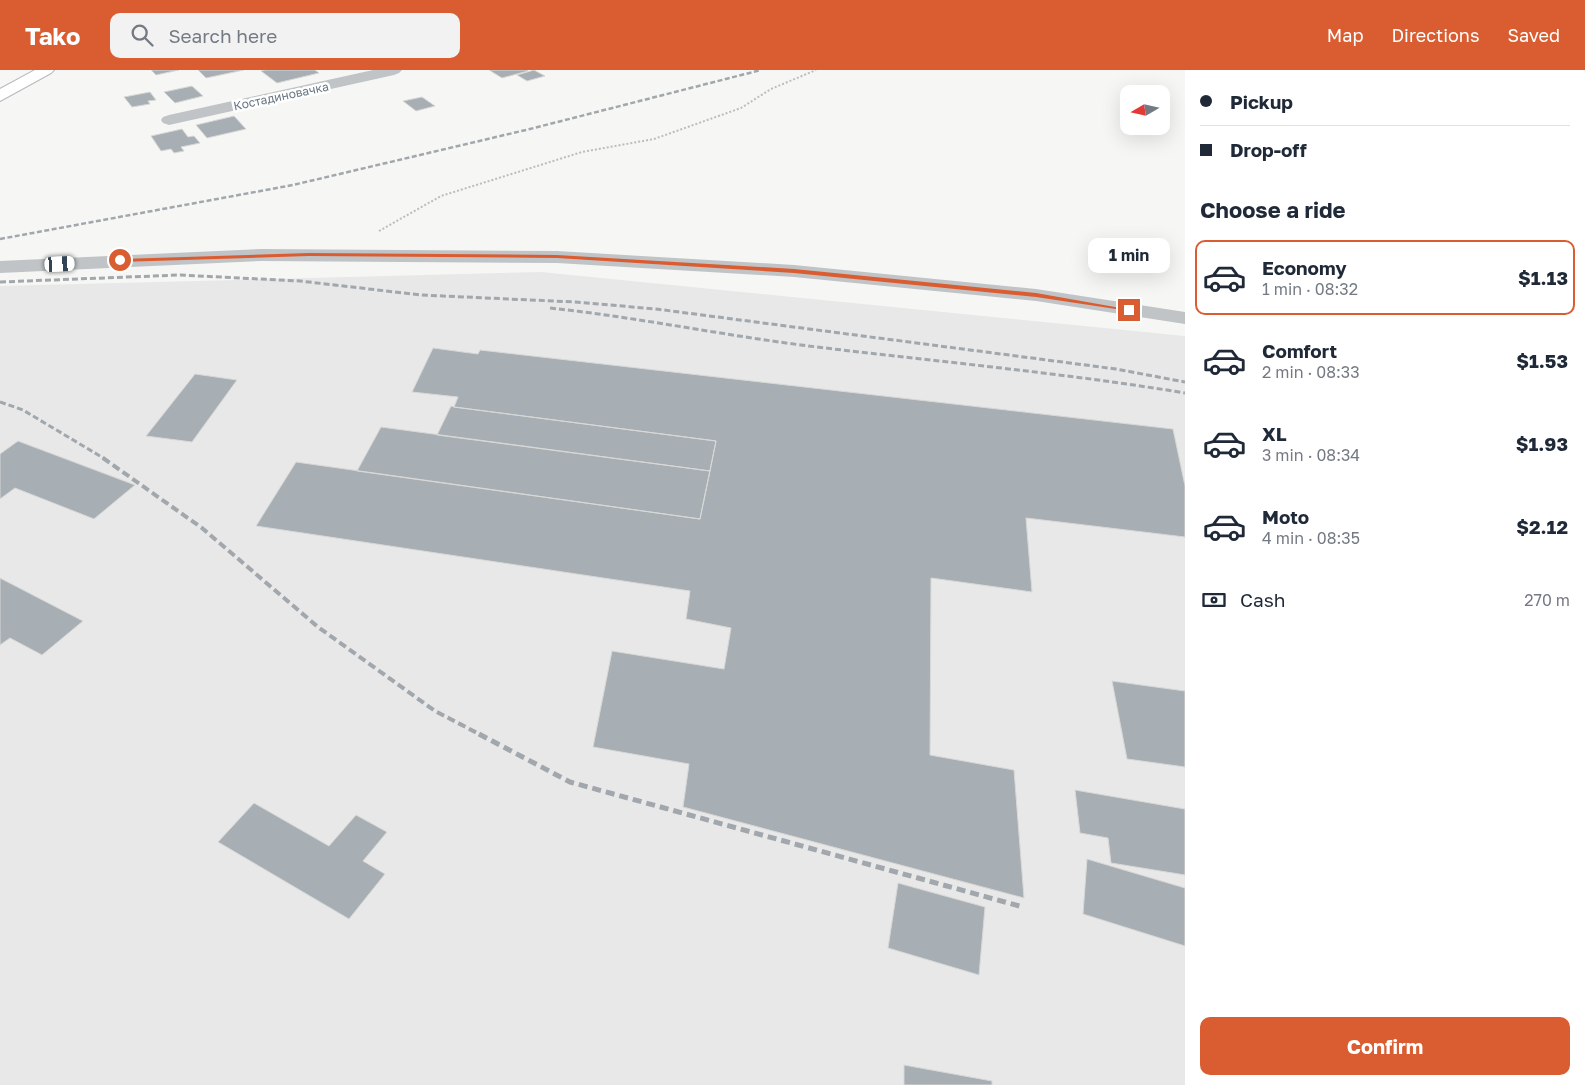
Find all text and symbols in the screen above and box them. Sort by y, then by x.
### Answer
search box [110,13,460,58]
text: Tako [25,21,80,50]
icon: search [128,21,156,49]
text: Search here [168,24,277,47]
text: Map [1327,24,1363,46]
text: Directions [1391,24,1479,46]
text: Saved [1507,24,1560,46]
street label: Костадиновачка [232,79,330,113]
north arrow [1120,85,1170,135]
map controls [1120,85,1170,135]
text: Pickup [1230,90,1293,113]
text: Drop-off [1230,138,1307,161]
text: Choose a ride [1200,196,1346,223]
callout: 1 min [1088,238,1170,272]
text: 1 min [1109,245,1149,265]
route start [109,249,131,271]
icon: car [1202,255,1247,300]
car [44,256,75,272]
text: Economy [1262,256,1347,279]
text: $1.13 [1518,266,1568,289]
text: 1 min · 08:32 [1262,279,1358,299]
route end [1118,299,1140,321]
icon: car [1202,338,1247,383]
text: Comfort [1262,339,1337,362]
text: $1.53 [1516,349,1568,372]
text: 2 min · 08:33 [1262,362,1360,382]
icon: car [1202,421,1247,466]
text: XL [1262,422,1287,445]
text: $1.93 [1516,432,1568,455]
text: 3 min · 08:34 [1262,445,1360,465]
icon: car [1202,504,1247,549]
text: Moto [1262,505,1309,528]
text: $2.12 [1516,515,1568,538]
text: 4 min · 08:35 [1262,528,1360,548]
icon: cash [1200,586,1228,614]
text: Cash [1240,588,1285,611]
text: 270 m [1524,590,1570,610]
button: Confirm [1200,1017,1570,1075]

